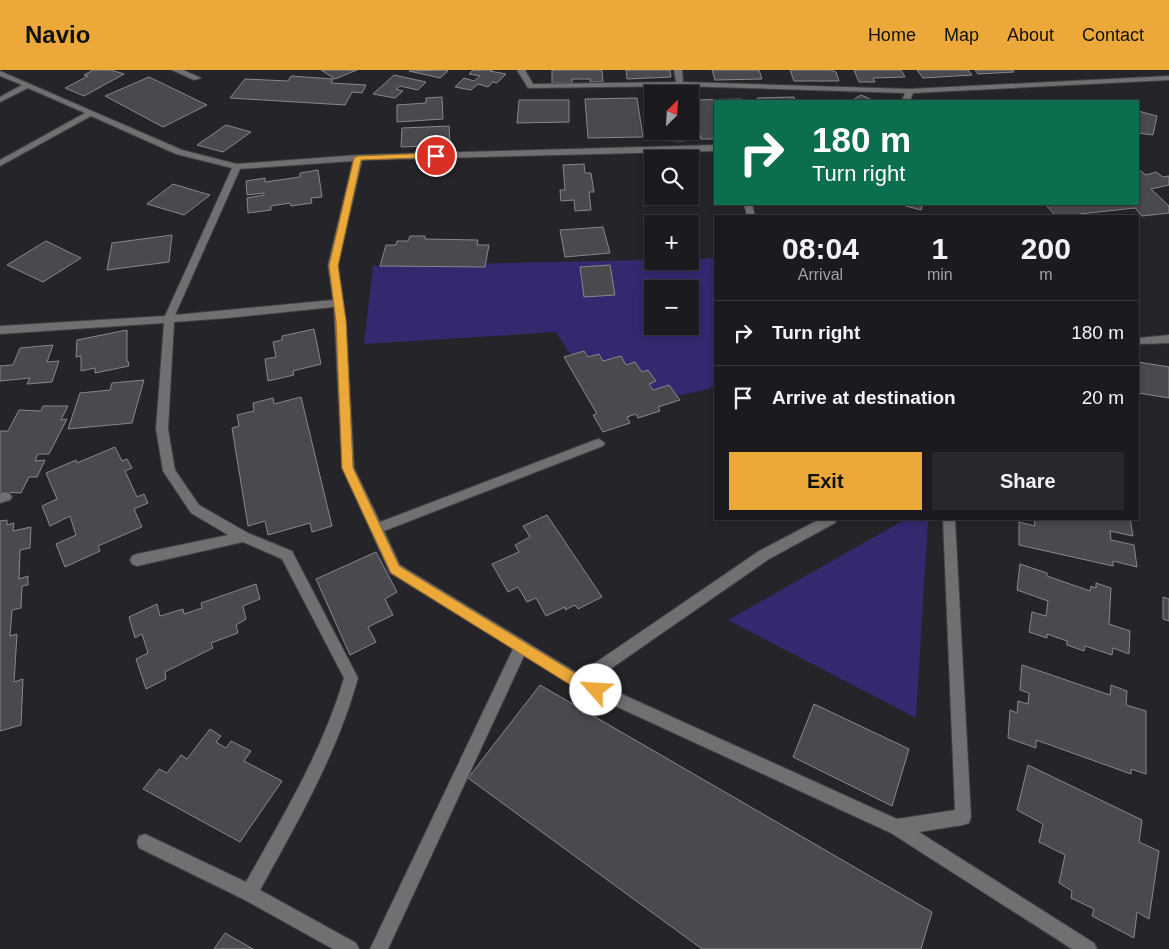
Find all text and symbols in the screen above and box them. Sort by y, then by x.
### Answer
text: Navio [25,21,90,48]
text: Home [868,25,916,45]
text: Map [944,25,979,45]
text: About [1007,25,1054,45]
text: Contact [1082,25,1144,45]
north arrow [644,85,699,140]
map controls [644,85,699,335]
icon: right [729,120,794,185]
text: 180 m [812,120,911,159]
pin [415,135,457,177]
icon: arrive [422,142,450,170]
button: search [644,150,699,205]
text: Turn right [812,161,905,186]
button: + [644,215,699,270]
text: 08:04 [782,232,859,265]
text: 1 [931,232,948,265]
text: 200 [1021,232,1071,265]
text: Arrival [798,266,843,283]
text: min [927,266,953,283]
text: m [1039,266,1052,283]
button: − [644,280,699,335]
icon: right [729,319,757,347]
text: Turn right [772,322,860,343]
text: 180 m [1071,322,1124,343]
icon: arrive [729,384,757,412]
text: Arrive at destination [772,387,956,408]
text: 20 m [1082,387,1124,408]
button: Exit [729,452,922,510]
button: Share [932,452,1124,510]
position arrow [569,663,621,715]

